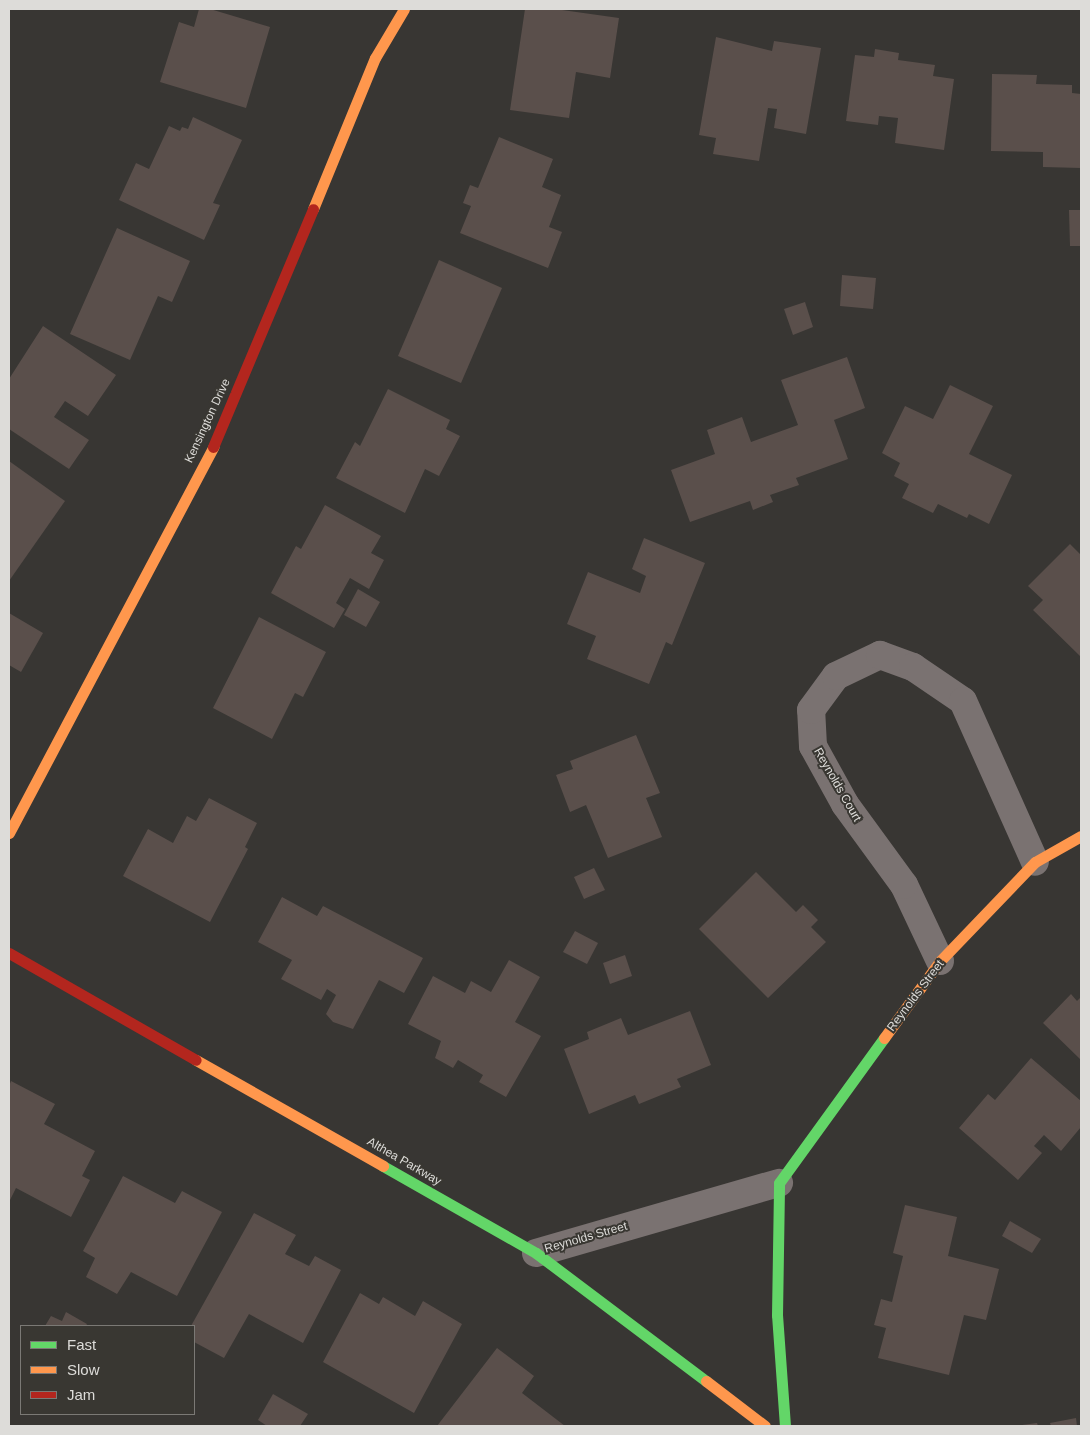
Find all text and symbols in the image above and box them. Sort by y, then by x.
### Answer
street label: Kensington Drive [182,377,234,465]
street label: Reynolds Court [810,746,864,824]
street label: Reynolds Street [885,958,947,1034]
street label: Althea Parkway [364,1135,444,1189]
street label: Reynolds Street [543,1219,629,1257]
legend [20,1325,195,1415]
text: Fast [67,1336,96,1353]
text: Slow [67,1361,100,1378]
text: Jam [67,1386,95,1403]

